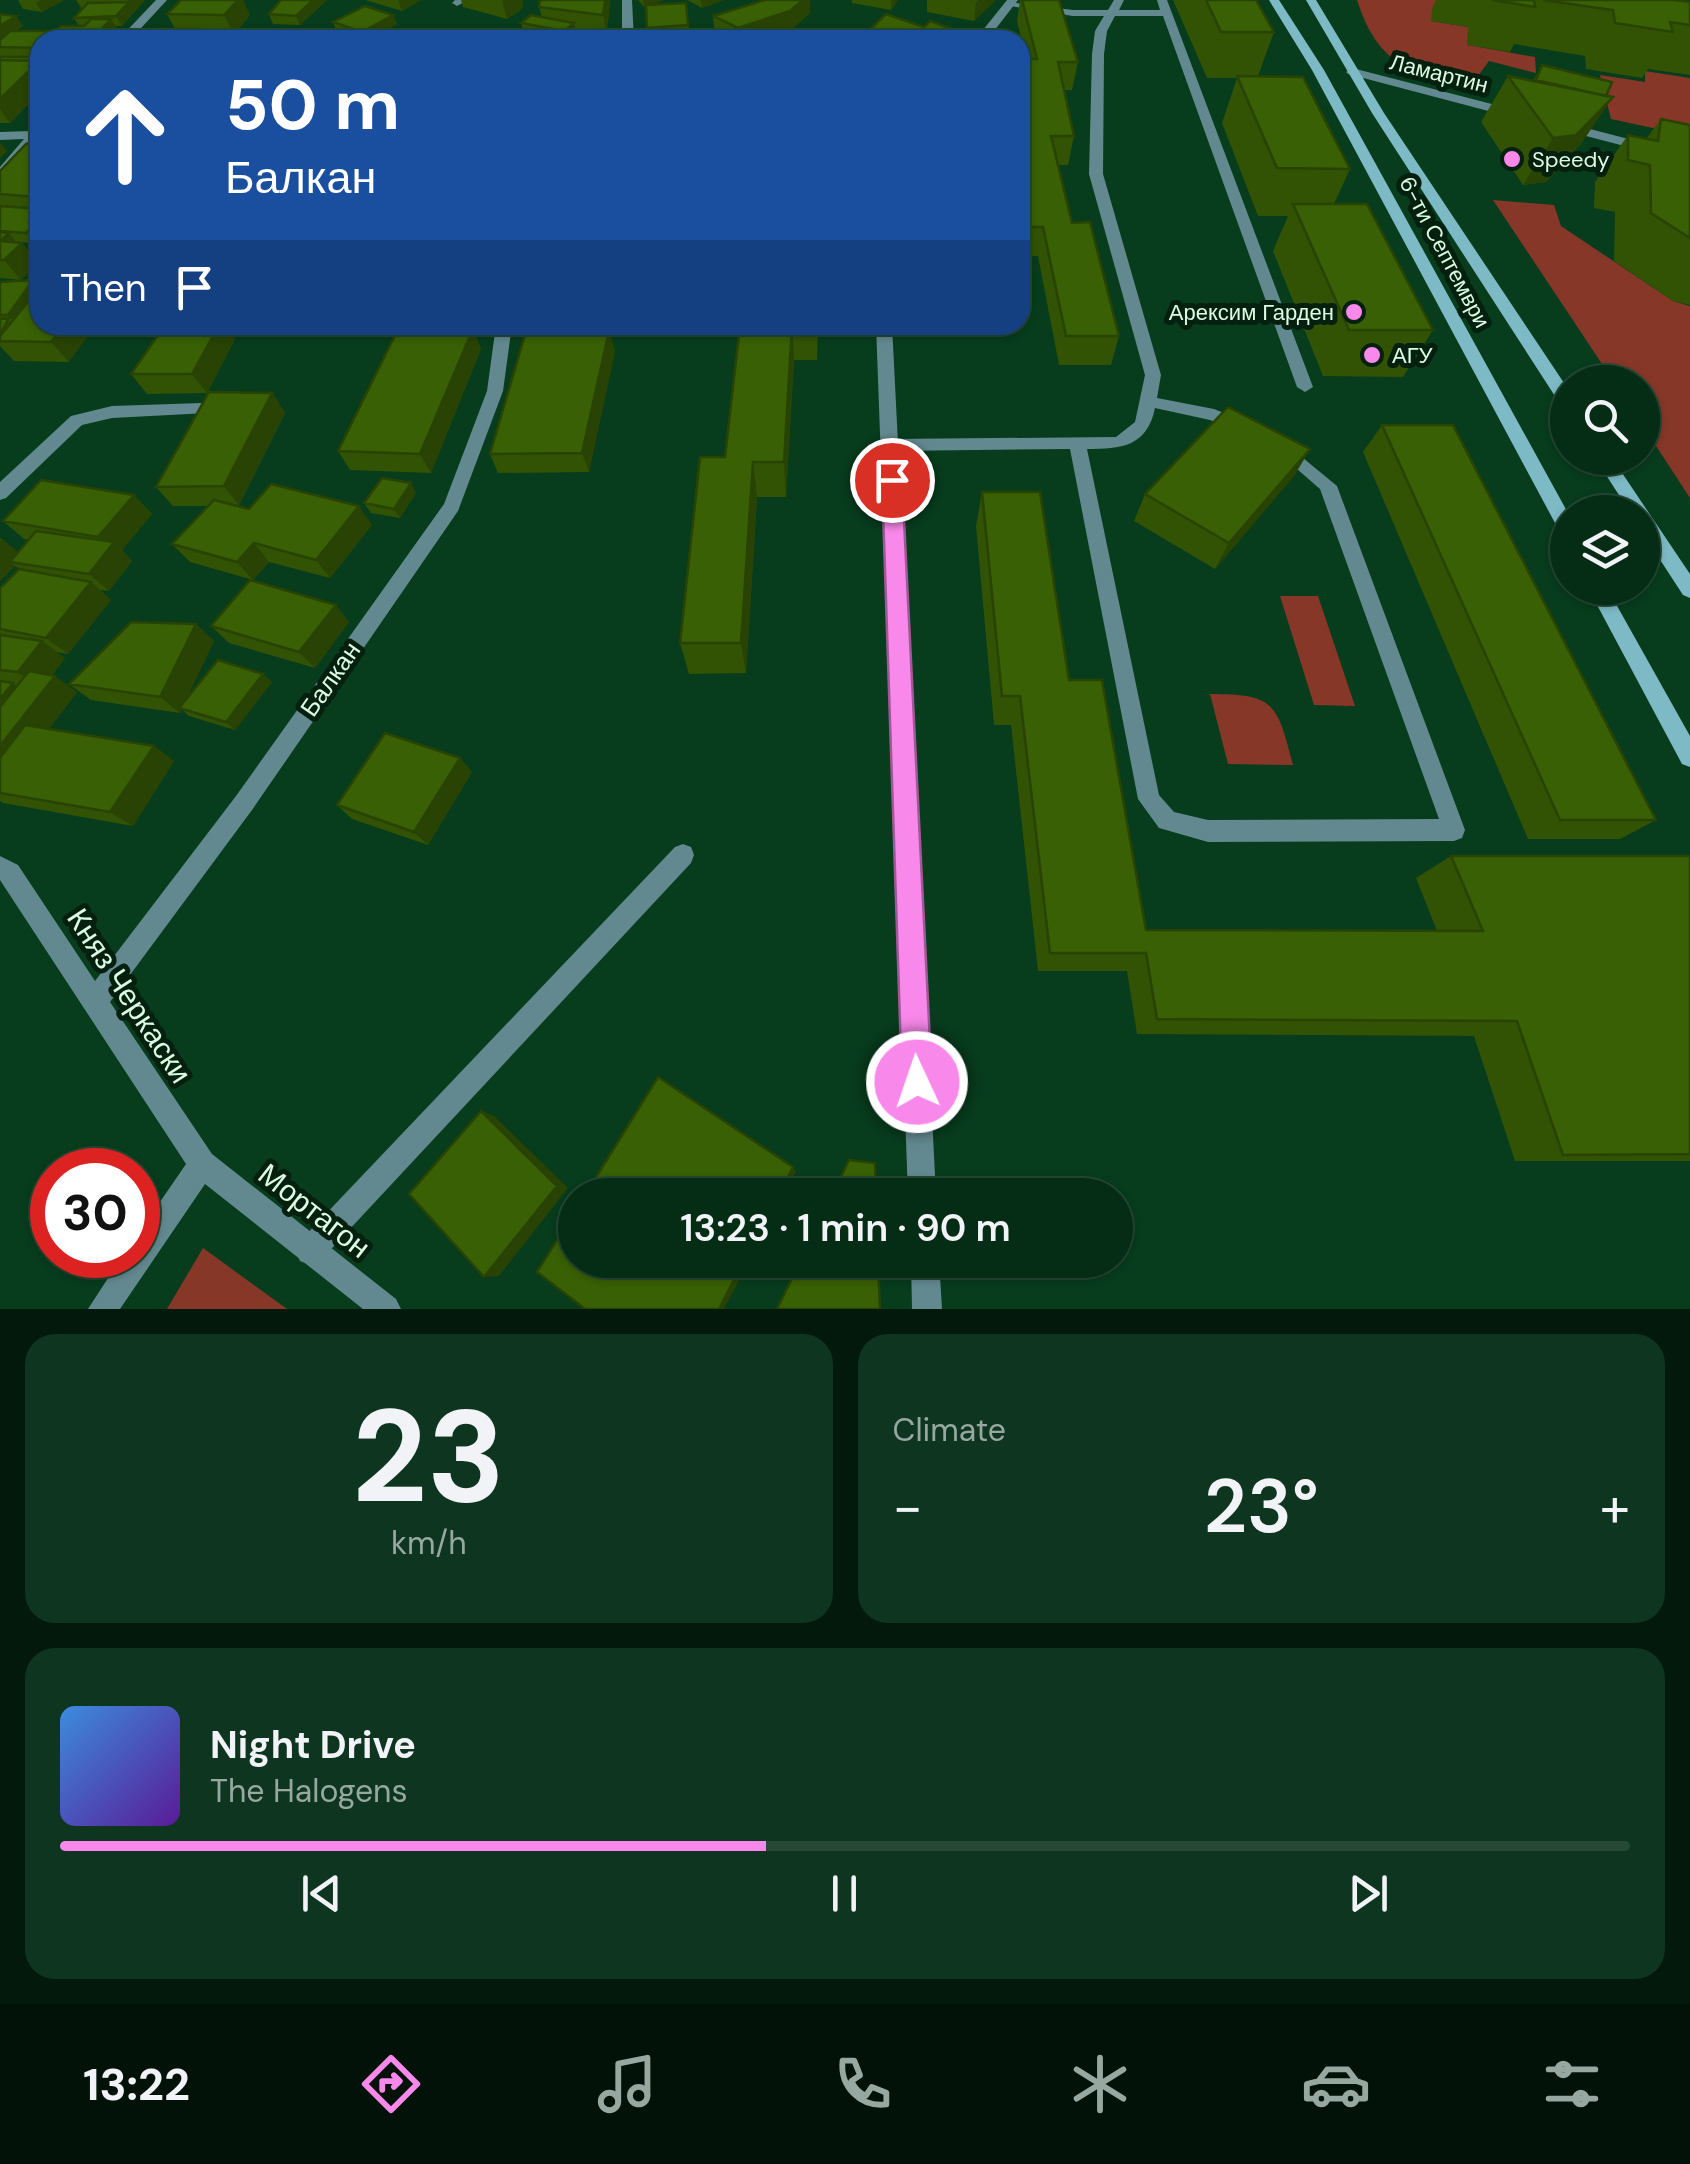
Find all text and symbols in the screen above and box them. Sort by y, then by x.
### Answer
street label: Ламартин [1387,47,1491,100]
text: 50 m [225,60,400,151]
icon: ahead [60,70,190,200]
place label: Speedy [1532,145,1610,174]
text: Балкан [225,148,376,207]
marker: Speedy [1501,148,1523,170]
street label: 6-ти Септември [1392,172,1497,333]
icon: arrive [167,260,222,315]
text: Then [60,263,147,313]
place label: Арексим Гарден [1169,298,1334,327]
marker: Арексим Гарден [1343,301,1365,323]
place label: АГУ [1392,341,1434,370]
marker: АГУ [1361,344,1383,366]
map controls [1550,365,1660,605]
button: search [1550,365,1660,475]
pin [850,438,935,523]
icon: arrive [865,453,920,508]
button: layers [1550,495,1660,605]
street label: Балкан [293,635,368,723]
street label: Княз Черкаски [58,901,200,1091]
position arrow [865,1030,969,1134]
speed limit sign: 30 [30,1148,160,1278]
street label: Мортагон [250,1155,378,1267]
text: 13:23 · 1 min · 90 m [680,1203,1011,1253]
text: 23 [352,1372,505,1541]
text: Climate [893,1409,1006,1451]
text: 23° [1204,1458,1319,1555]
text: − [893,1471,923,1543]
text: + [1600,1471,1630,1543]
text: km/h [391,1522,467,1564]
text: Night Drive [210,1720,416,1770]
text: The Halogens [210,1770,408,1812]
icon: previous [294,1866,349,1921]
icon: pause [817,1866,872,1921]
icon: next [1341,1866,1396,1921]
icon: directions [356,2049,426,2119]
icon: music [592,2049,662,2119]
icon: phone [828,2049,898,2119]
icon: climate [1065,2049,1135,2119]
icon: car [1301,2049,1371,2119]
icon: filters [1537,2049,1607,2119]
text: 13:22 [83,2055,190,2114]

